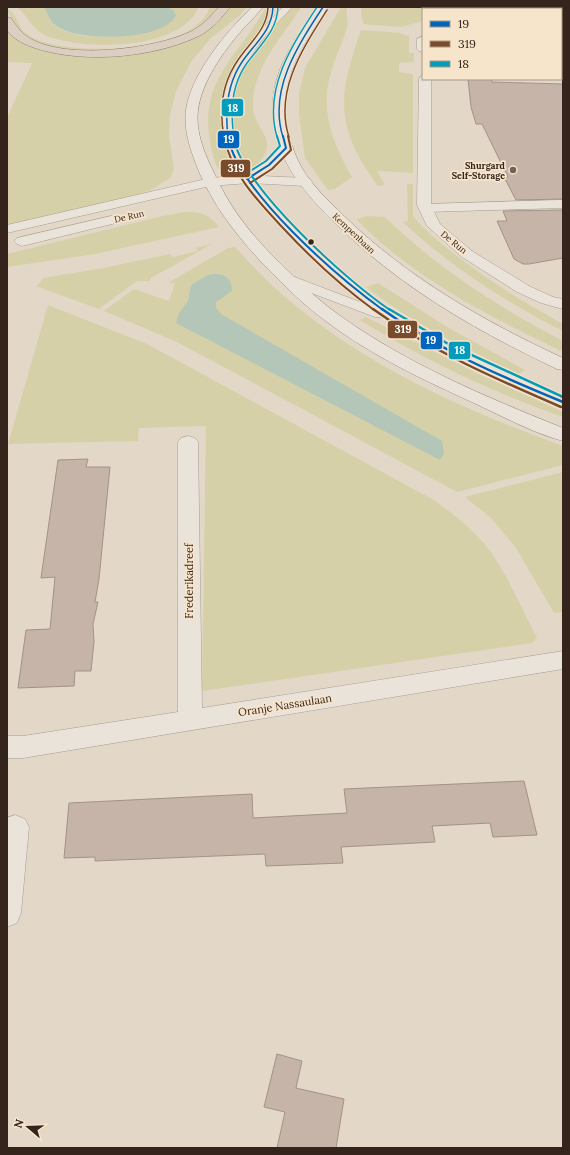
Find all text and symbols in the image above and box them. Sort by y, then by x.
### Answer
legend [422,8,562,80]
text: 19 [458,16,469,31]
text: 319 [458,36,476,51]
text: 18 [458,56,469,71]
line badge: 18 [221,98,244,117]
text: 18 [228,101,238,115]
line badge: 19 [217,130,240,149]
text: 19 [224,132,234,146]
line badge: 319 [220,159,251,178]
place label: Shurgard Self-Storage [452,160,506,181]
text: 319 [228,161,244,175]
marker: Shurgard Self-Storage [508,165,518,175]
street label: De Run [113,207,146,225]
street label: Kempenbaan [330,210,378,256]
street label: De Run [439,228,470,256]
unlabelled marker [306,237,316,247]
line badge: 319 [387,320,418,339]
text: 319 [395,322,411,336]
line badge: 19 [420,331,443,350]
text: 19 [426,333,436,347]
line badge: 18 [448,341,471,360]
text: 18 [455,343,465,357]
street label: Frederikadreef [182,542,196,619]
street label: Oranje Nassaulaan [237,691,333,719]
north arrow [8,1107,48,1147]
text: N [11,1117,27,1130]

